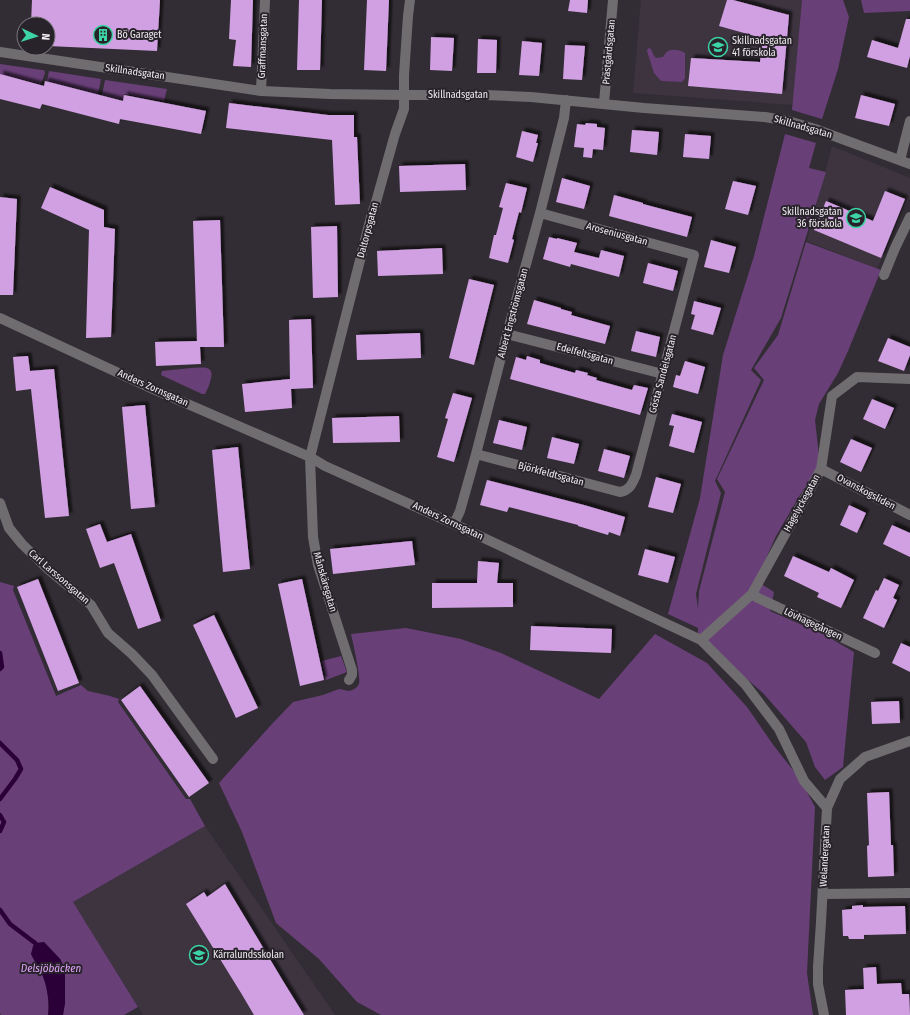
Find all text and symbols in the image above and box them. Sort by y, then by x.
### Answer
street label: Graffmansgatan [256,13,270,79]
north arrow [16,16,56,56]
street label: Prästgårdsgatan [599,19,618,85]
building icon: Bö Garaget [92,24,114,46]
place label: Bö Garaget [117,29,162,41]
text: N [39,33,52,40]
place label: Skillnadsgatan 41 förskola [732,35,792,59]
school or university icon: Skillnadsgatan 41 förskola [707,36,729,58]
street label: Skillnadsgatan [104,62,166,82]
street label: Skillnadsgatan [428,89,488,101]
street label: Skillnadsgatan [773,113,833,141]
street label: Daltorpsgatan [355,201,381,259]
place label: Skillnadsgatan 36 förskola [782,206,842,230]
school or university icon: Skillnadsgatan 36 förskola [845,207,867,229]
street label: Aroseniusgatan [585,220,649,248]
street label: Albert Engströmsgatan [495,267,531,359]
street label: Gösta Sandelsgatan [647,333,679,415]
street label: Edelfeltsgatan [555,341,615,367]
street label: Anders Zornsgatan [116,367,190,409]
street label: Björkfeldtsgatan [517,459,585,489]
street label: Hagelyckegatan [781,472,823,534]
street label: Ovanskogsliden [835,472,897,512]
street label: Anders Zornsgatan [411,499,485,543]
street label: Carl Larssonsgatan [26,547,92,607]
street label: Månskäregatan [311,550,340,613]
street label: Lövhagegången [782,604,844,643]
street label: Welandergatan [817,825,833,887]
school or university icon: Kärralundsskolan [188,944,210,966]
place label: Kärralundsskolan [213,949,284,961]
water label: Delsjöbäcken [21,962,81,975]

